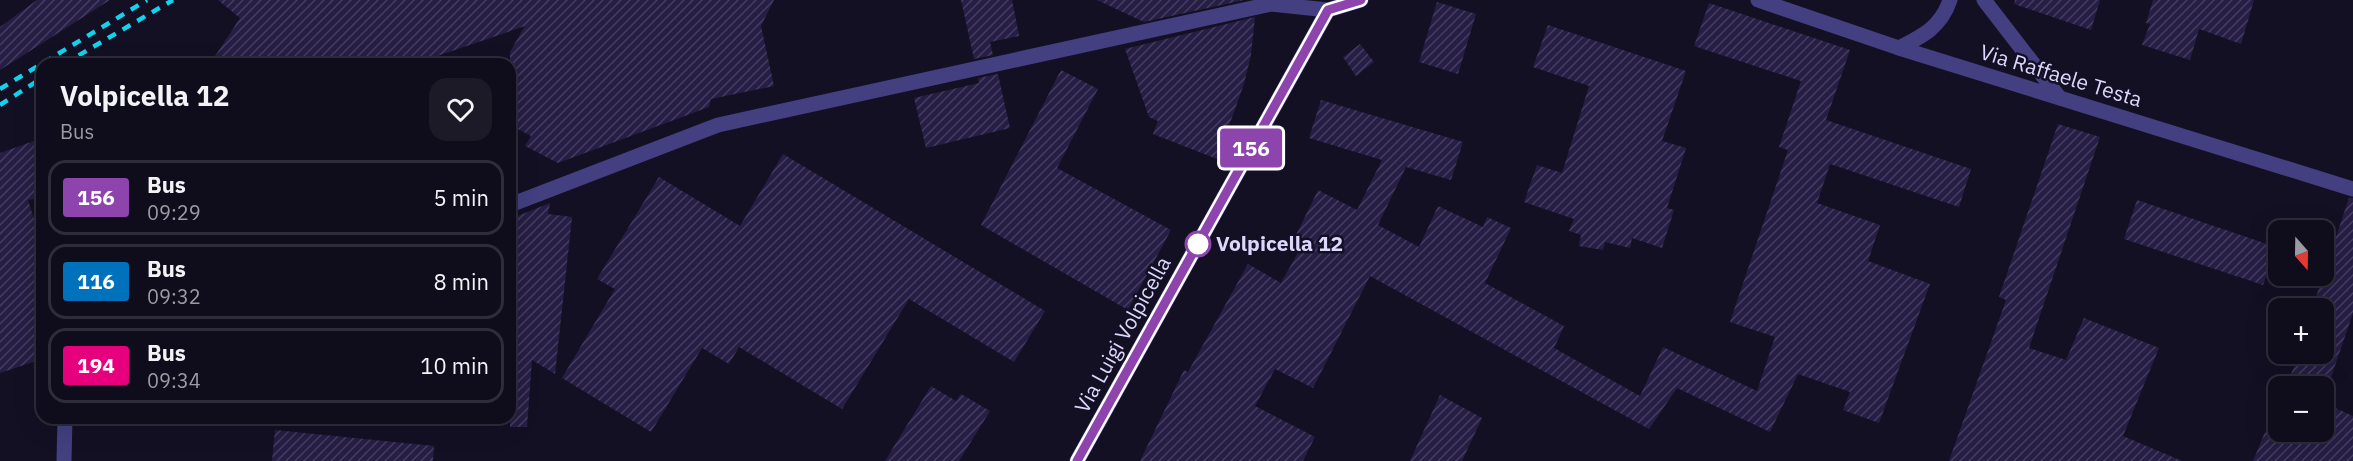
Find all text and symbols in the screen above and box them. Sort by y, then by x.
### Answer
street label: Via Raffaele Testa [1977,37,2146,113]
text: Volpicella 12 [60,77,230,114]
button: heart [429,78,492,141]
text: Bus [60,118,94,145]
line badge: 156 [1216,128,1286,168]
text: 156 [1232,134,1270,162]
text: Bus [147,170,186,199]
text: 156 [77,183,115,211]
text: 5 min [433,183,489,212]
text: 09:29 [147,199,201,226]
north arrow [2268,220,2334,286]
map controls [2268,220,2334,442]
place label: Volpicella 12 [1216,229,1343,257]
marker: Volpicella 12 [1185,231,1211,257]
street label: Via Luigi Volpicella [1068,251,1177,418]
text: Bus [147,254,186,283]
text: 116 [77,267,115,295]
text: 8 min [433,267,489,296]
text: 09:32 [147,283,201,310]
button: + [2268,298,2334,364]
text: Bus [147,338,186,367]
text: 194 [77,351,115,379]
text: 10 min [420,351,489,380]
text: 09:34 [147,367,201,394]
button: − [2268,376,2334,442]

